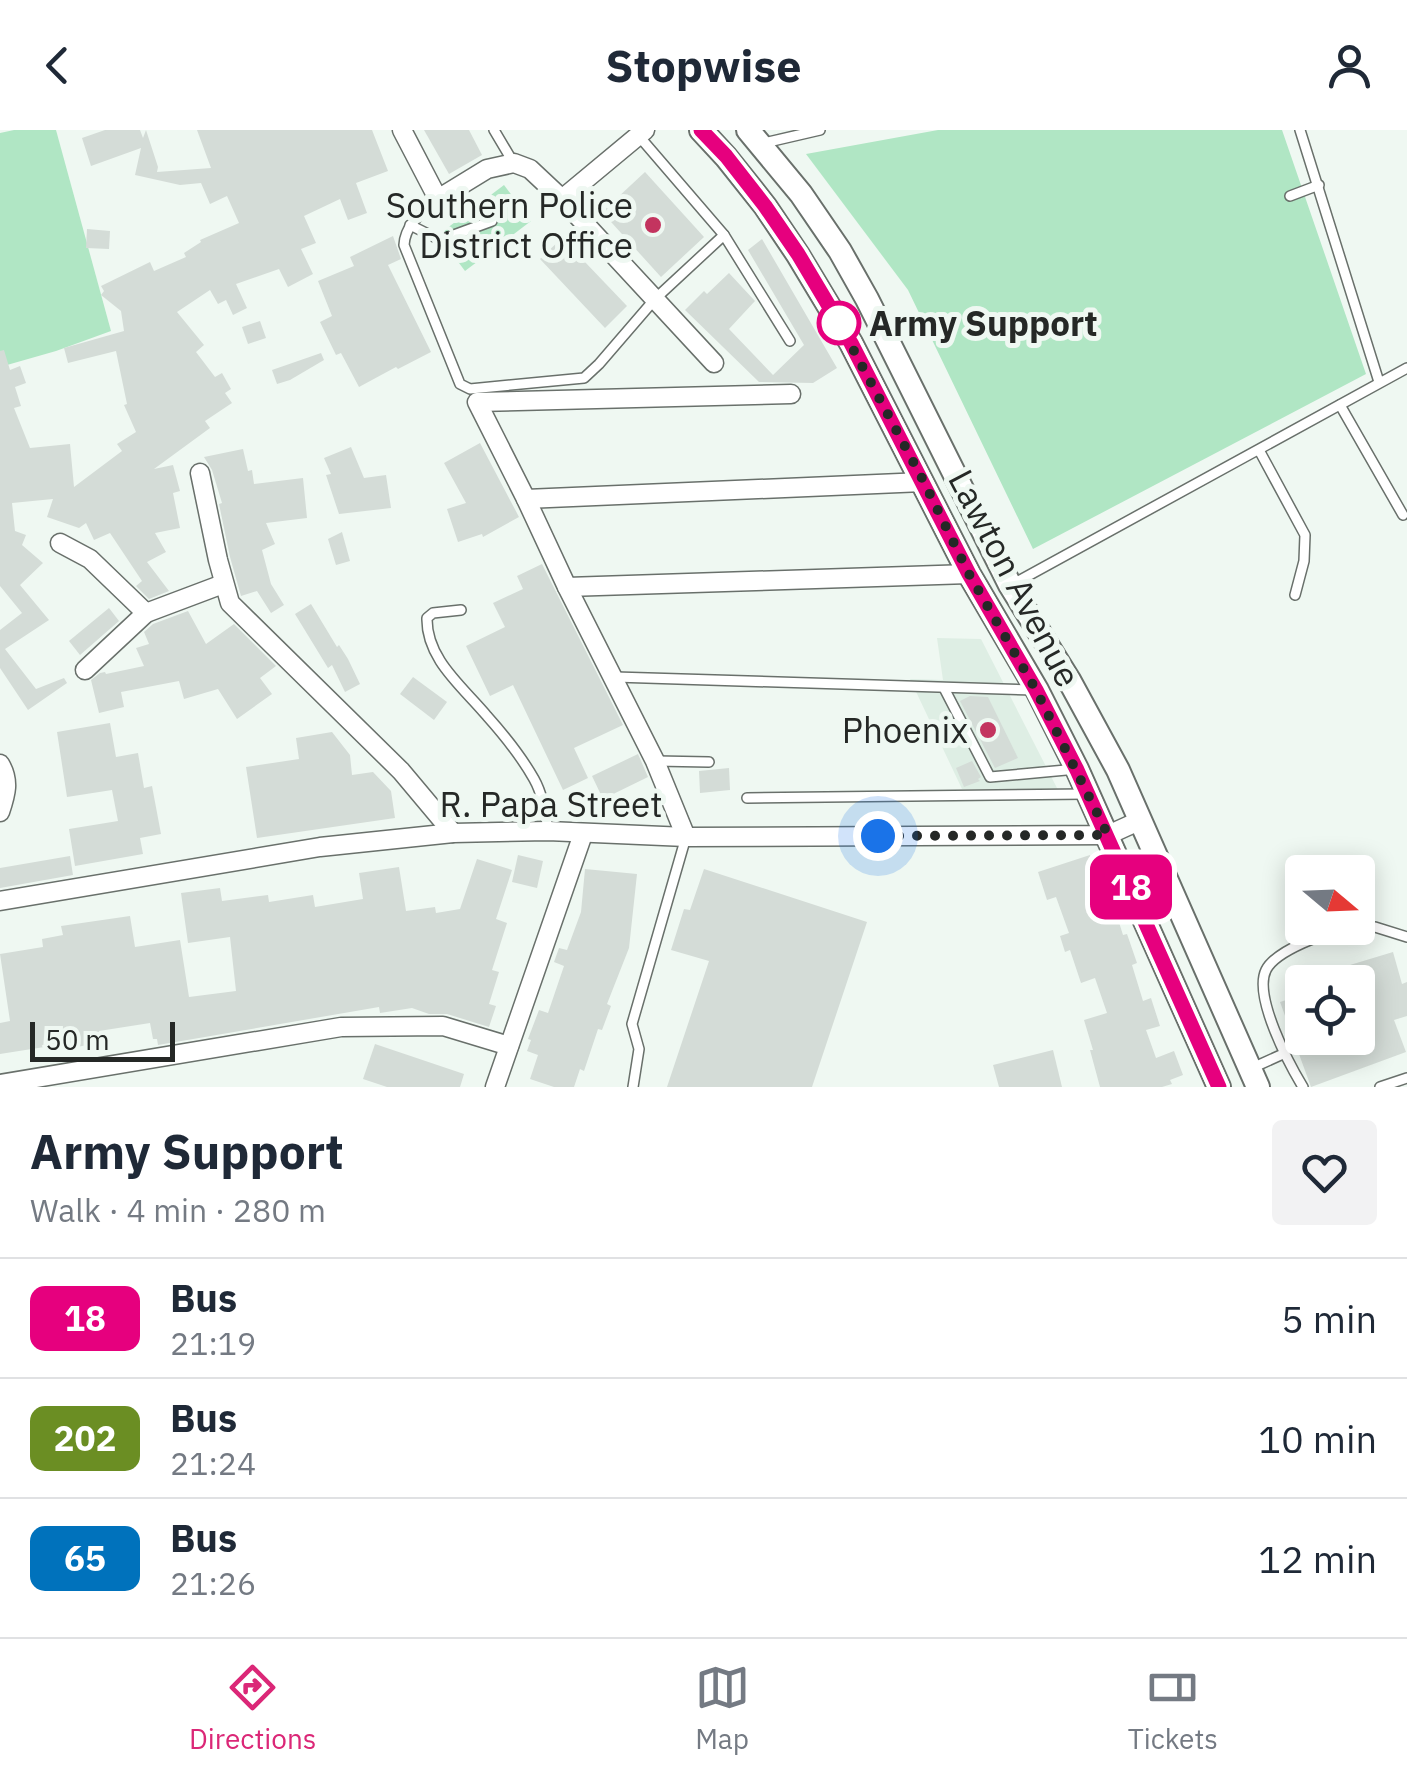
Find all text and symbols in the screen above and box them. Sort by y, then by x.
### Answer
text: Stopwise [606,36,801,94]
icon: back [30,38,85,93]
icon: person [1322,38,1377,93]
place label: Southern Police District Office [386,182,633,268]
marker: Southern Police District Office [642,214,664,236]
place label: Army Support [869,300,1098,346]
marker: Army Support [818,302,860,344]
street label: Lawton Avenue [938,461,1092,695]
place label: Phoenix [842,707,968,753]
marker: Phoenix [977,719,999,741]
street label: R. Papa Street [440,781,663,827]
your location [853,811,903,861]
line badge: 18 [1086,854,1176,920]
north arrow [1285,855,1375,945]
map controls [1285,855,1375,1055]
text: 18 [1110,864,1152,910]
button: locate [1285,965,1375,1055]
scale bar [30,1017,175,1061]
text: 50 m [45,1021,110,1058]
text: Army Support [30,1120,344,1182]
button: heart [1272,1120,1377,1225]
text: Walk · 4 min · 280 m [30,1189,326,1231]
text: Bus [170,1273,237,1322]
text: 5 min [1281,1294,1377,1343]
text: 18 [64,1295,106,1341]
text: 21:19 [170,1322,256,1364]
text: Bus [170,1393,237,1442]
text: 10 min [1258,1414,1377,1463]
text: 202 [53,1415,117,1461]
text: 21:24 [170,1442,256,1484]
text: Bus [170,1513,237,1562]
text: 12 min [1258,1534,1377,1583]
text: 65 [64,1535,106,1581]
text: 21:26 [170,1562,256,1604]
tab: Directions [189,1660,316,1757]
tab: Map [695,1660,750,1757]
tab: Tickets [1128,1660,1218,1757]

